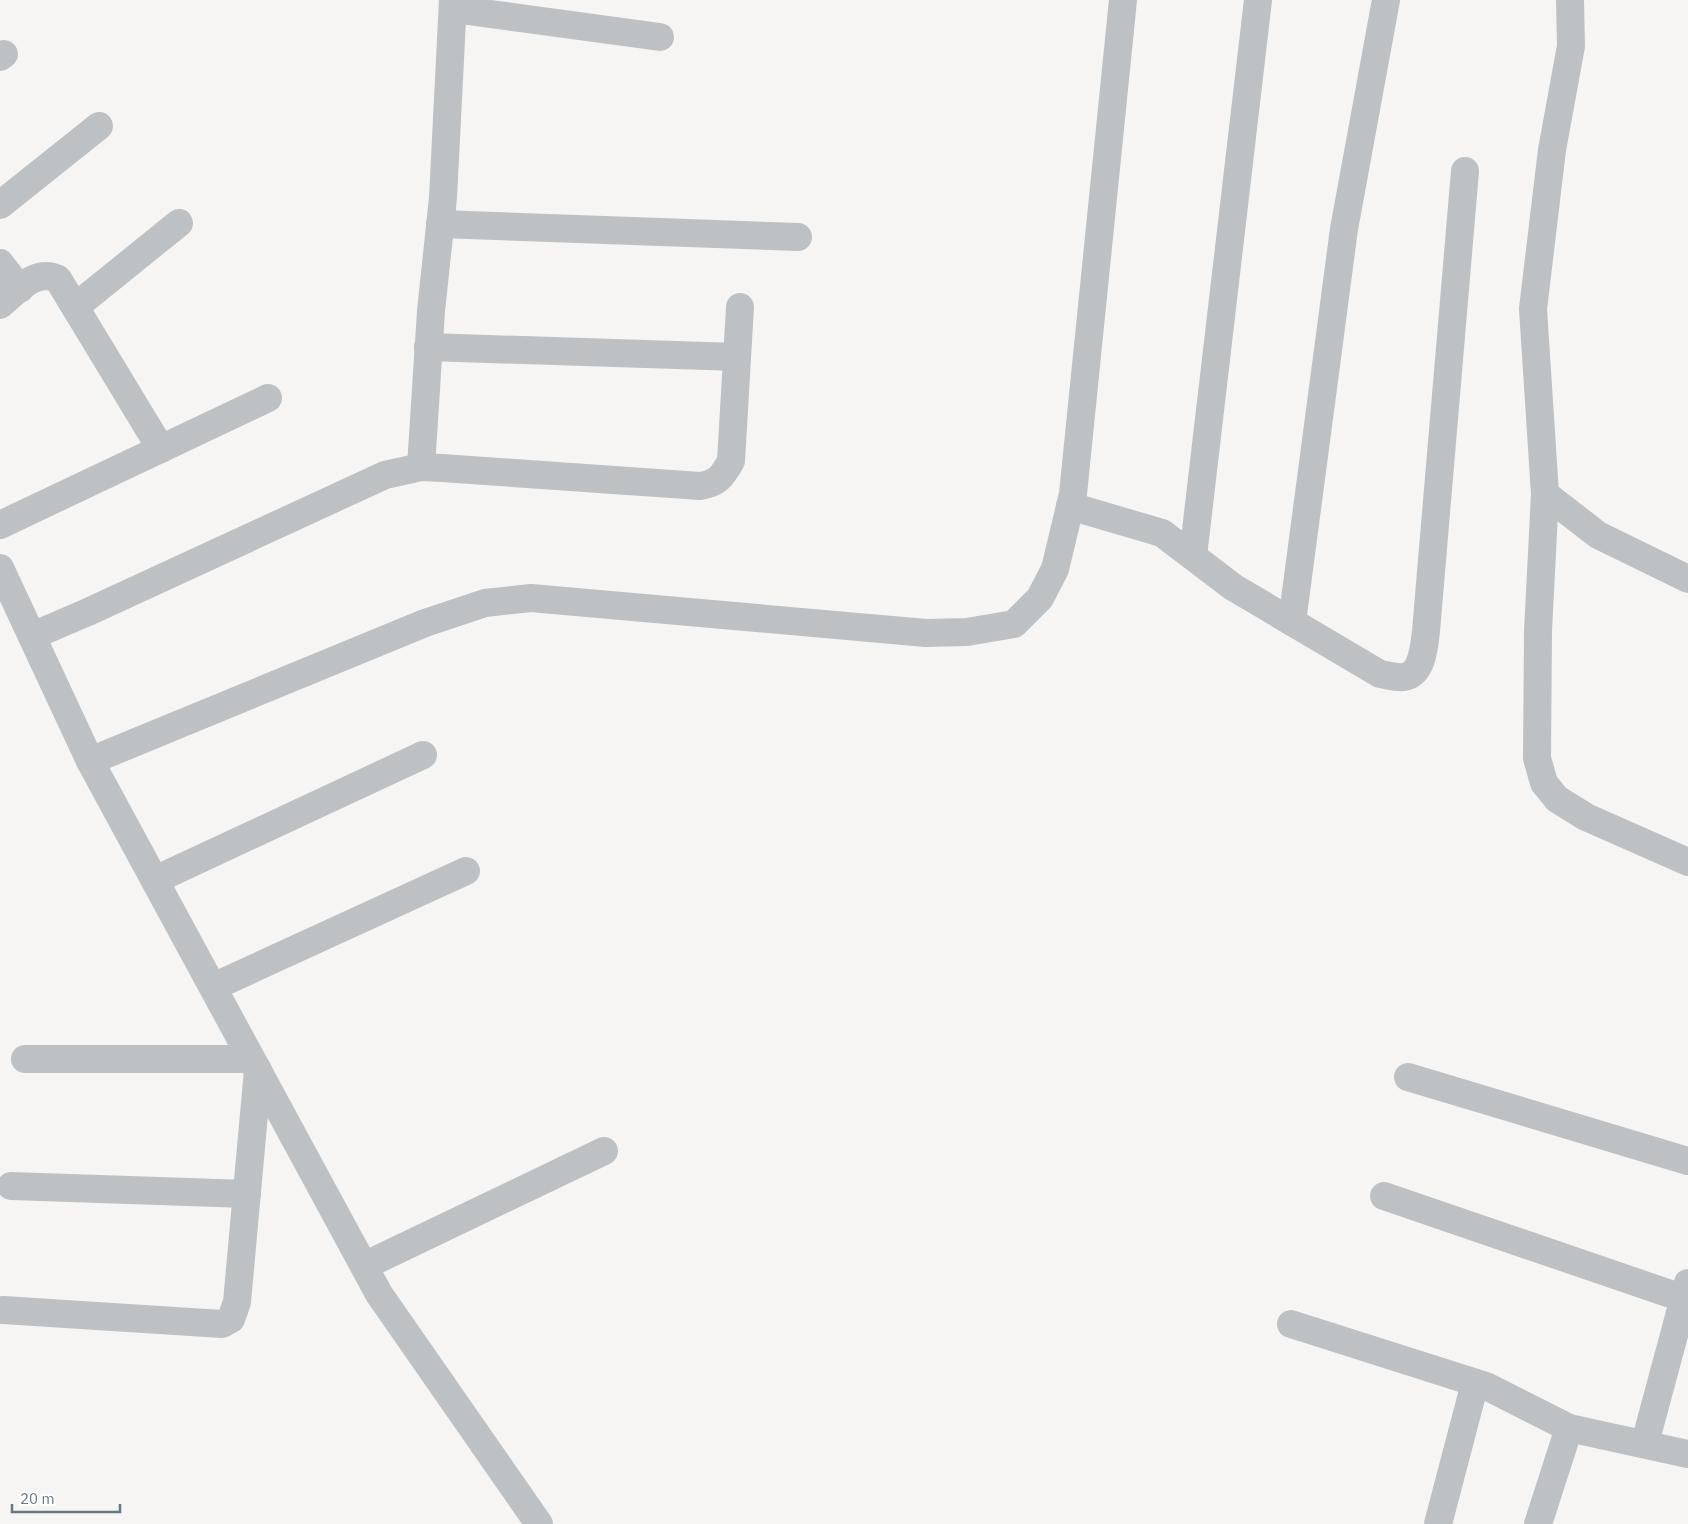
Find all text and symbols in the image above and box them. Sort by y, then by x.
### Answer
scale bar [12,1482,120,1514]
text: 20 m [20,1489,55,1508]

